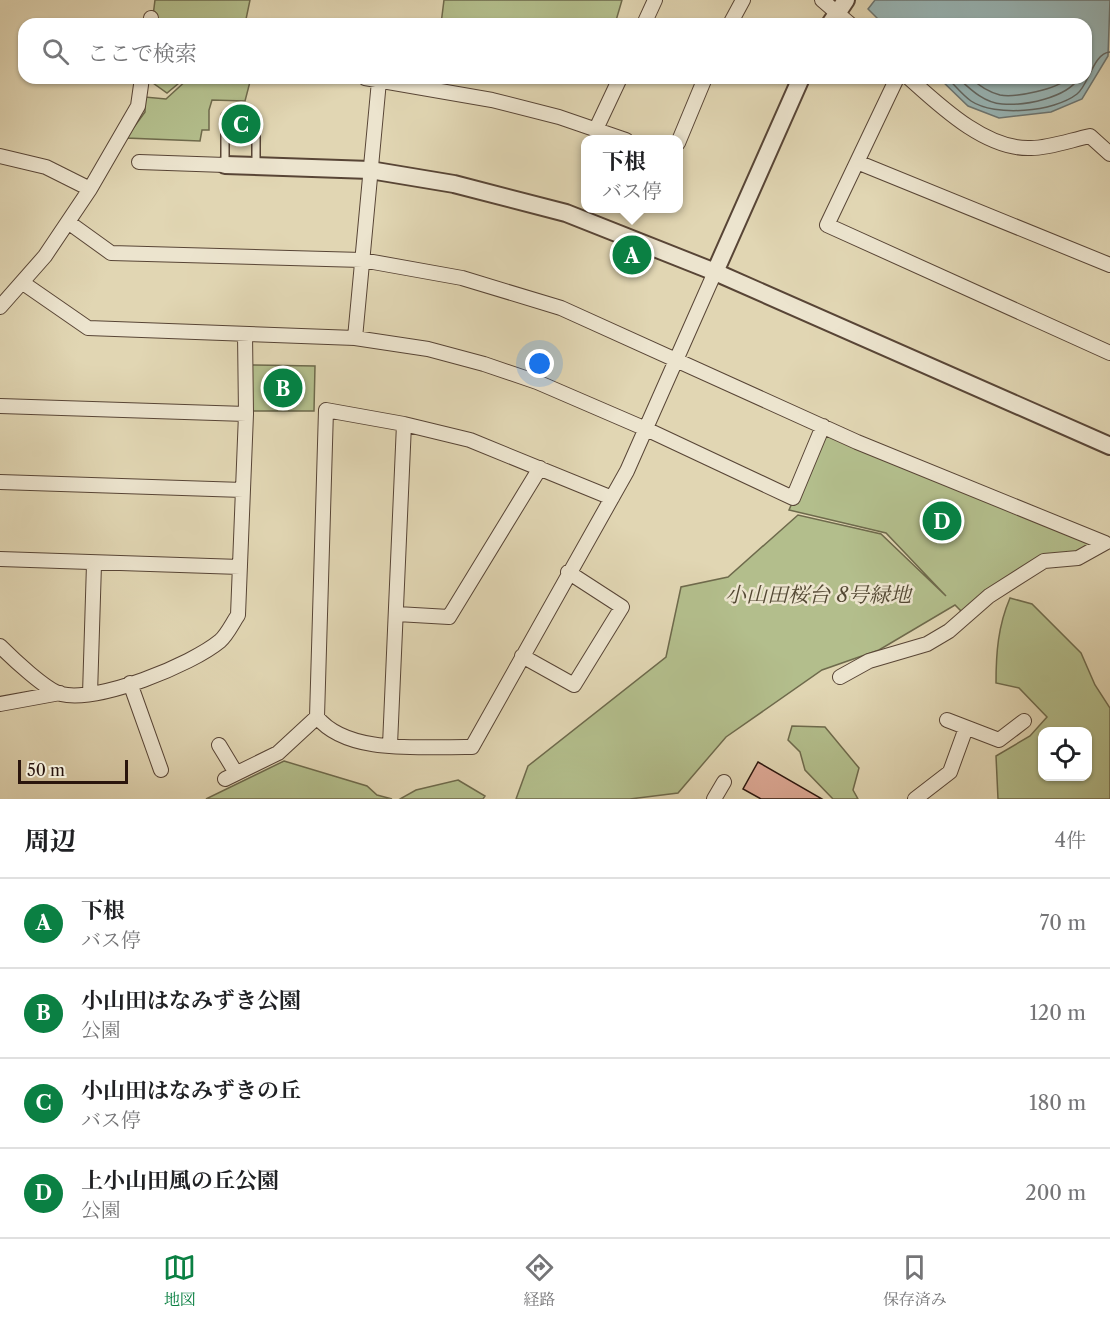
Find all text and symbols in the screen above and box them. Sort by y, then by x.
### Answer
search box [18,18,1092,84]
icon: search [39,35,72,68]
text: ここで検索 [87,40,197,67]
pin: C [222,102,260,146]
popup [581,135,683,213]
text: 下根 [602,148,646,175]
text: バス停 [602,179,662,203]
pin: A [612,232,652,278]
your location [525,349,554,378]
pin: B [264,366,302,410]
pin: D [922,498,962,544]
park label: 小山田桜台 8号緑地 [725,582,913,607]
map controls [1038,727,1092,781]
button: locate [1038,727,1092,781]
scale bar [18,757,128,784]
text: 50 m [27,760,65,780]
text: 周辺 [24,825,76,857]
text: 4件 [1054,828,1086,852]
text: 下根 [81,897,125,924]
text: A [36,911,51,935]
text: 70 m [1040,911,1086,935]
text: バス停 [81,928,141,952]
text: 小山田はなみずき公園 [81,987,301,1014]
text: B [36,1001,51,1025]
text: 120 m [1029,1001,1086,1025]
text: 公園 [81,1018,121,1042]
text: 小山田はなみずきの丘 [81,1077,301,1104]
text: C [35,1091,52,1115]
text: 180 m [1029,1091,1086,1115]
text: バス停 [81,1108,141,1132]
text: 上小山田風の丘公園 [81,1167,279,1194]
text: D [35,1181,52,1205]
text: 200 m [1025,1181,1086,1205]
text: 公園 [81,1198,121,1222]
tab: 地図 [163,1251,196,1310]
tab: 経路 [523,1251,556,1310]
tab: 保存済み [883,1251,947,1310]

